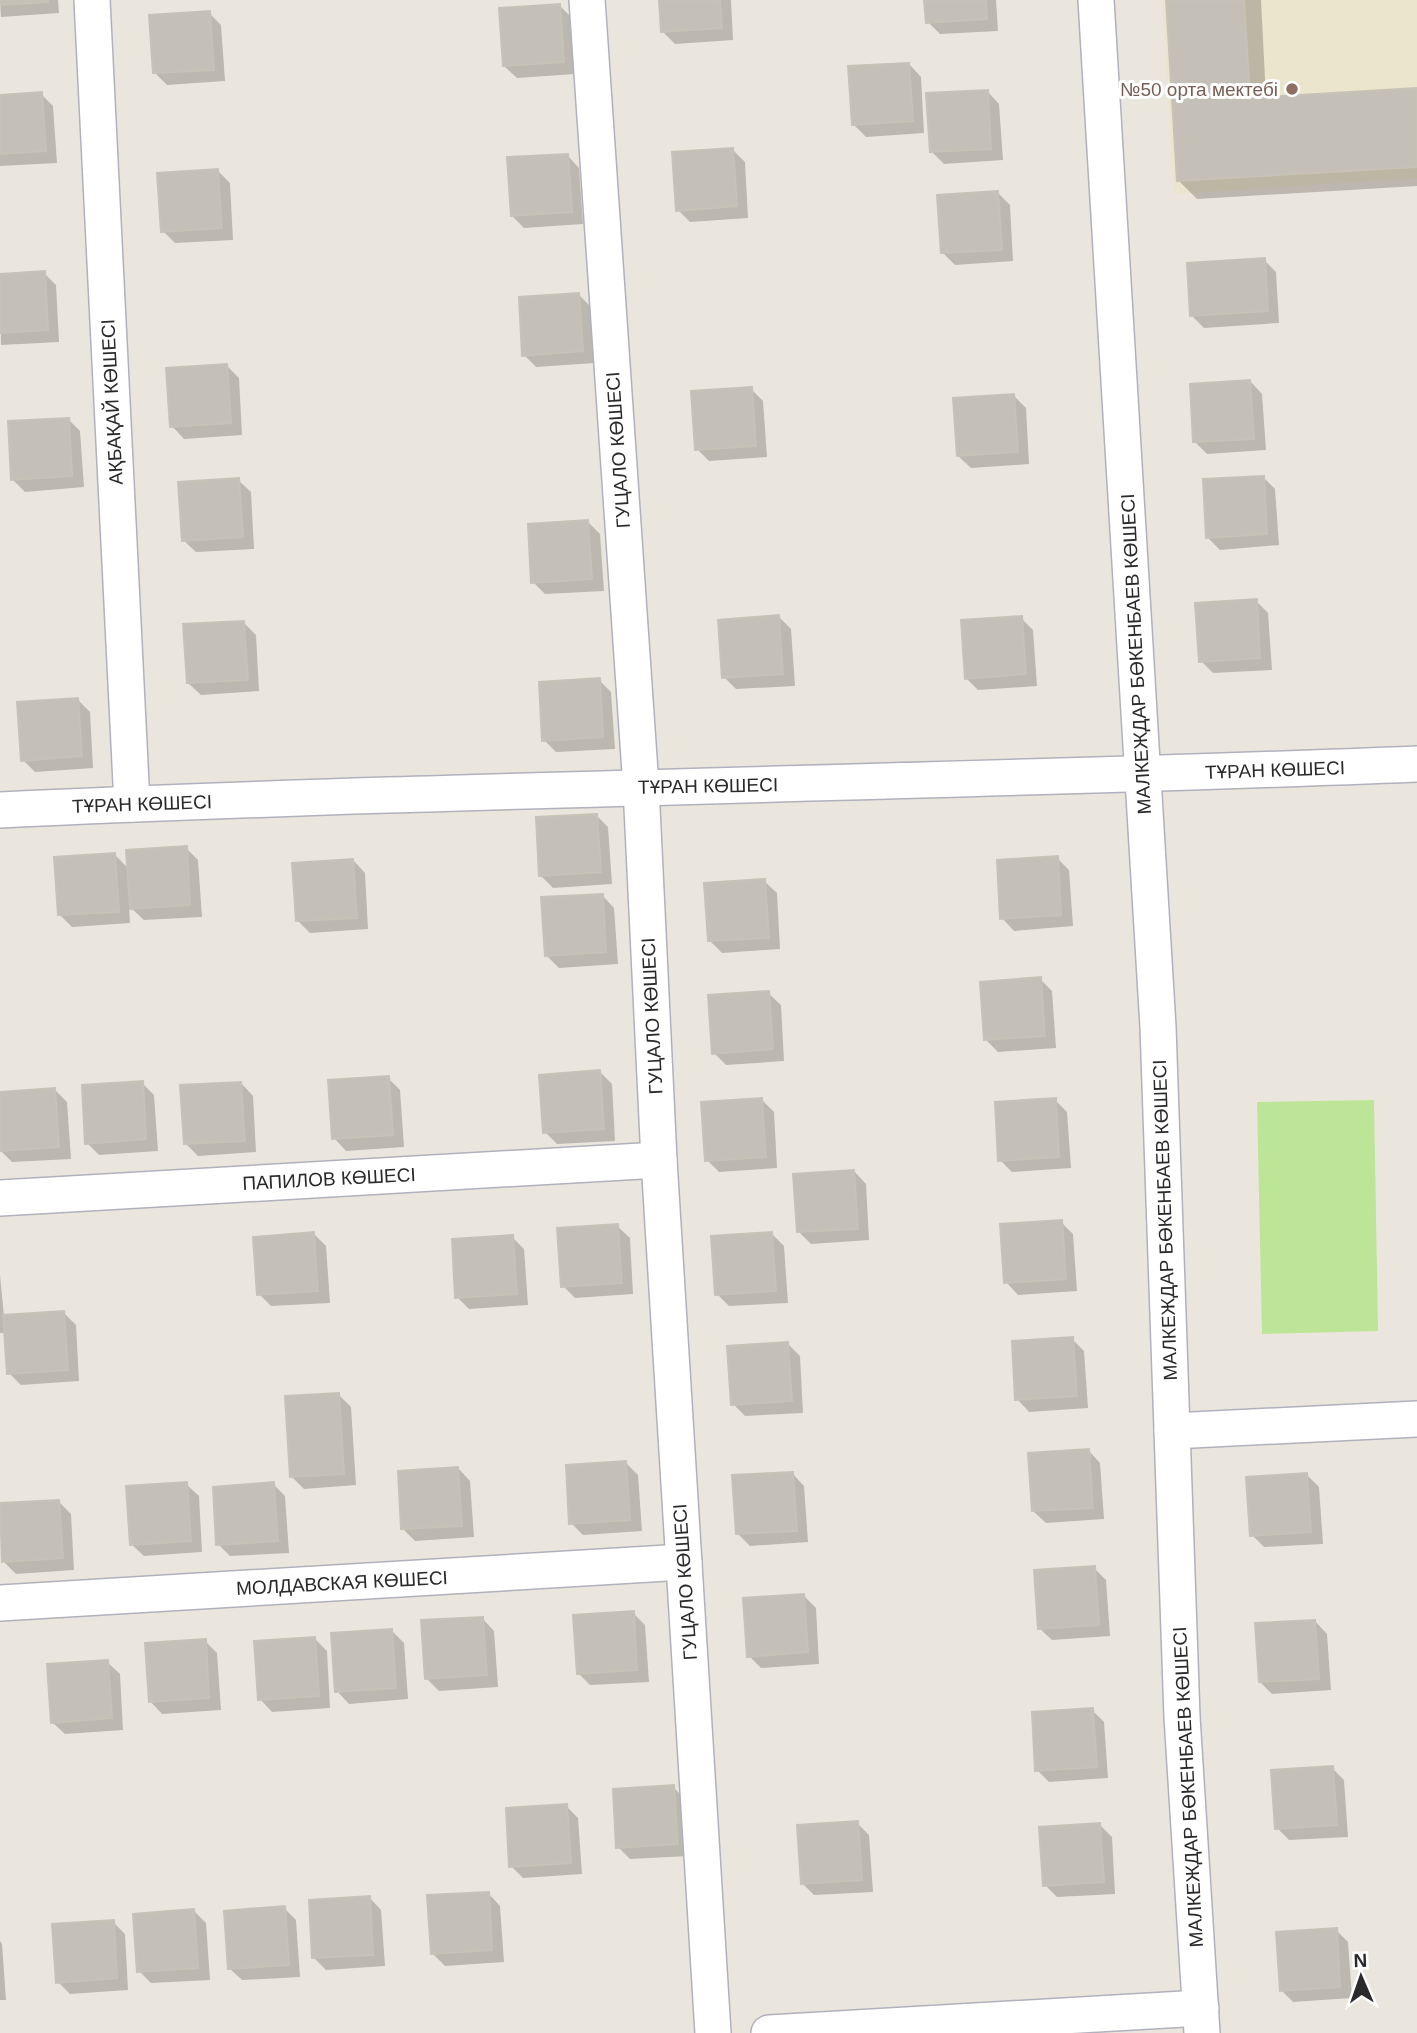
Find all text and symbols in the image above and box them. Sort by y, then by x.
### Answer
place label: №50 орта мектебі [1120,79,1278,100]
marker: №50 орта мектебі [1284,81,1300,97]
street label: АҚБАҚАЙ КӨШЕСІ [97,319,127,485]
street label: ГУЦАЛО КӨШЕСІ [602,371,634,529]
street label: МАЛКЕЖДАР БӨКЕНБАЕВ КӨШЕСІ [1117,493,1155,815]
street label: ТҰРАН КӨШЕСІ [1205,757,1345,783]
street label: ТҰРАН КӨШЕСІ [638,774,778,798]
street label: ТҰРАН КӨШЕСІ [72,791,212,817]
street label: ГУЦАЛО КӨШЕСІ [637,937,667,1095]
street label: МАЛКЕЖДАР БӨКЕНБАЕВ КӨШЕСІ [1149,1059,1181,1381]
street label: ПАПИЛОВ КӨШЕСІ [242,1164,416,1194]
street label: ГУЦАЛО КӨШЕСІ [669,1503,701,1661]
street label: МОЛДАВСКАЯ КӨШЕСІ [236,1567,448,1599]
street label: МАЛКЕЖДАР БӨКЕНБАЕВ КӨШЕСІ [1169,1626,1207,1948]
north arrow [1326,1942,1396,2012]
text: N [1353,1950,1368,1971]

